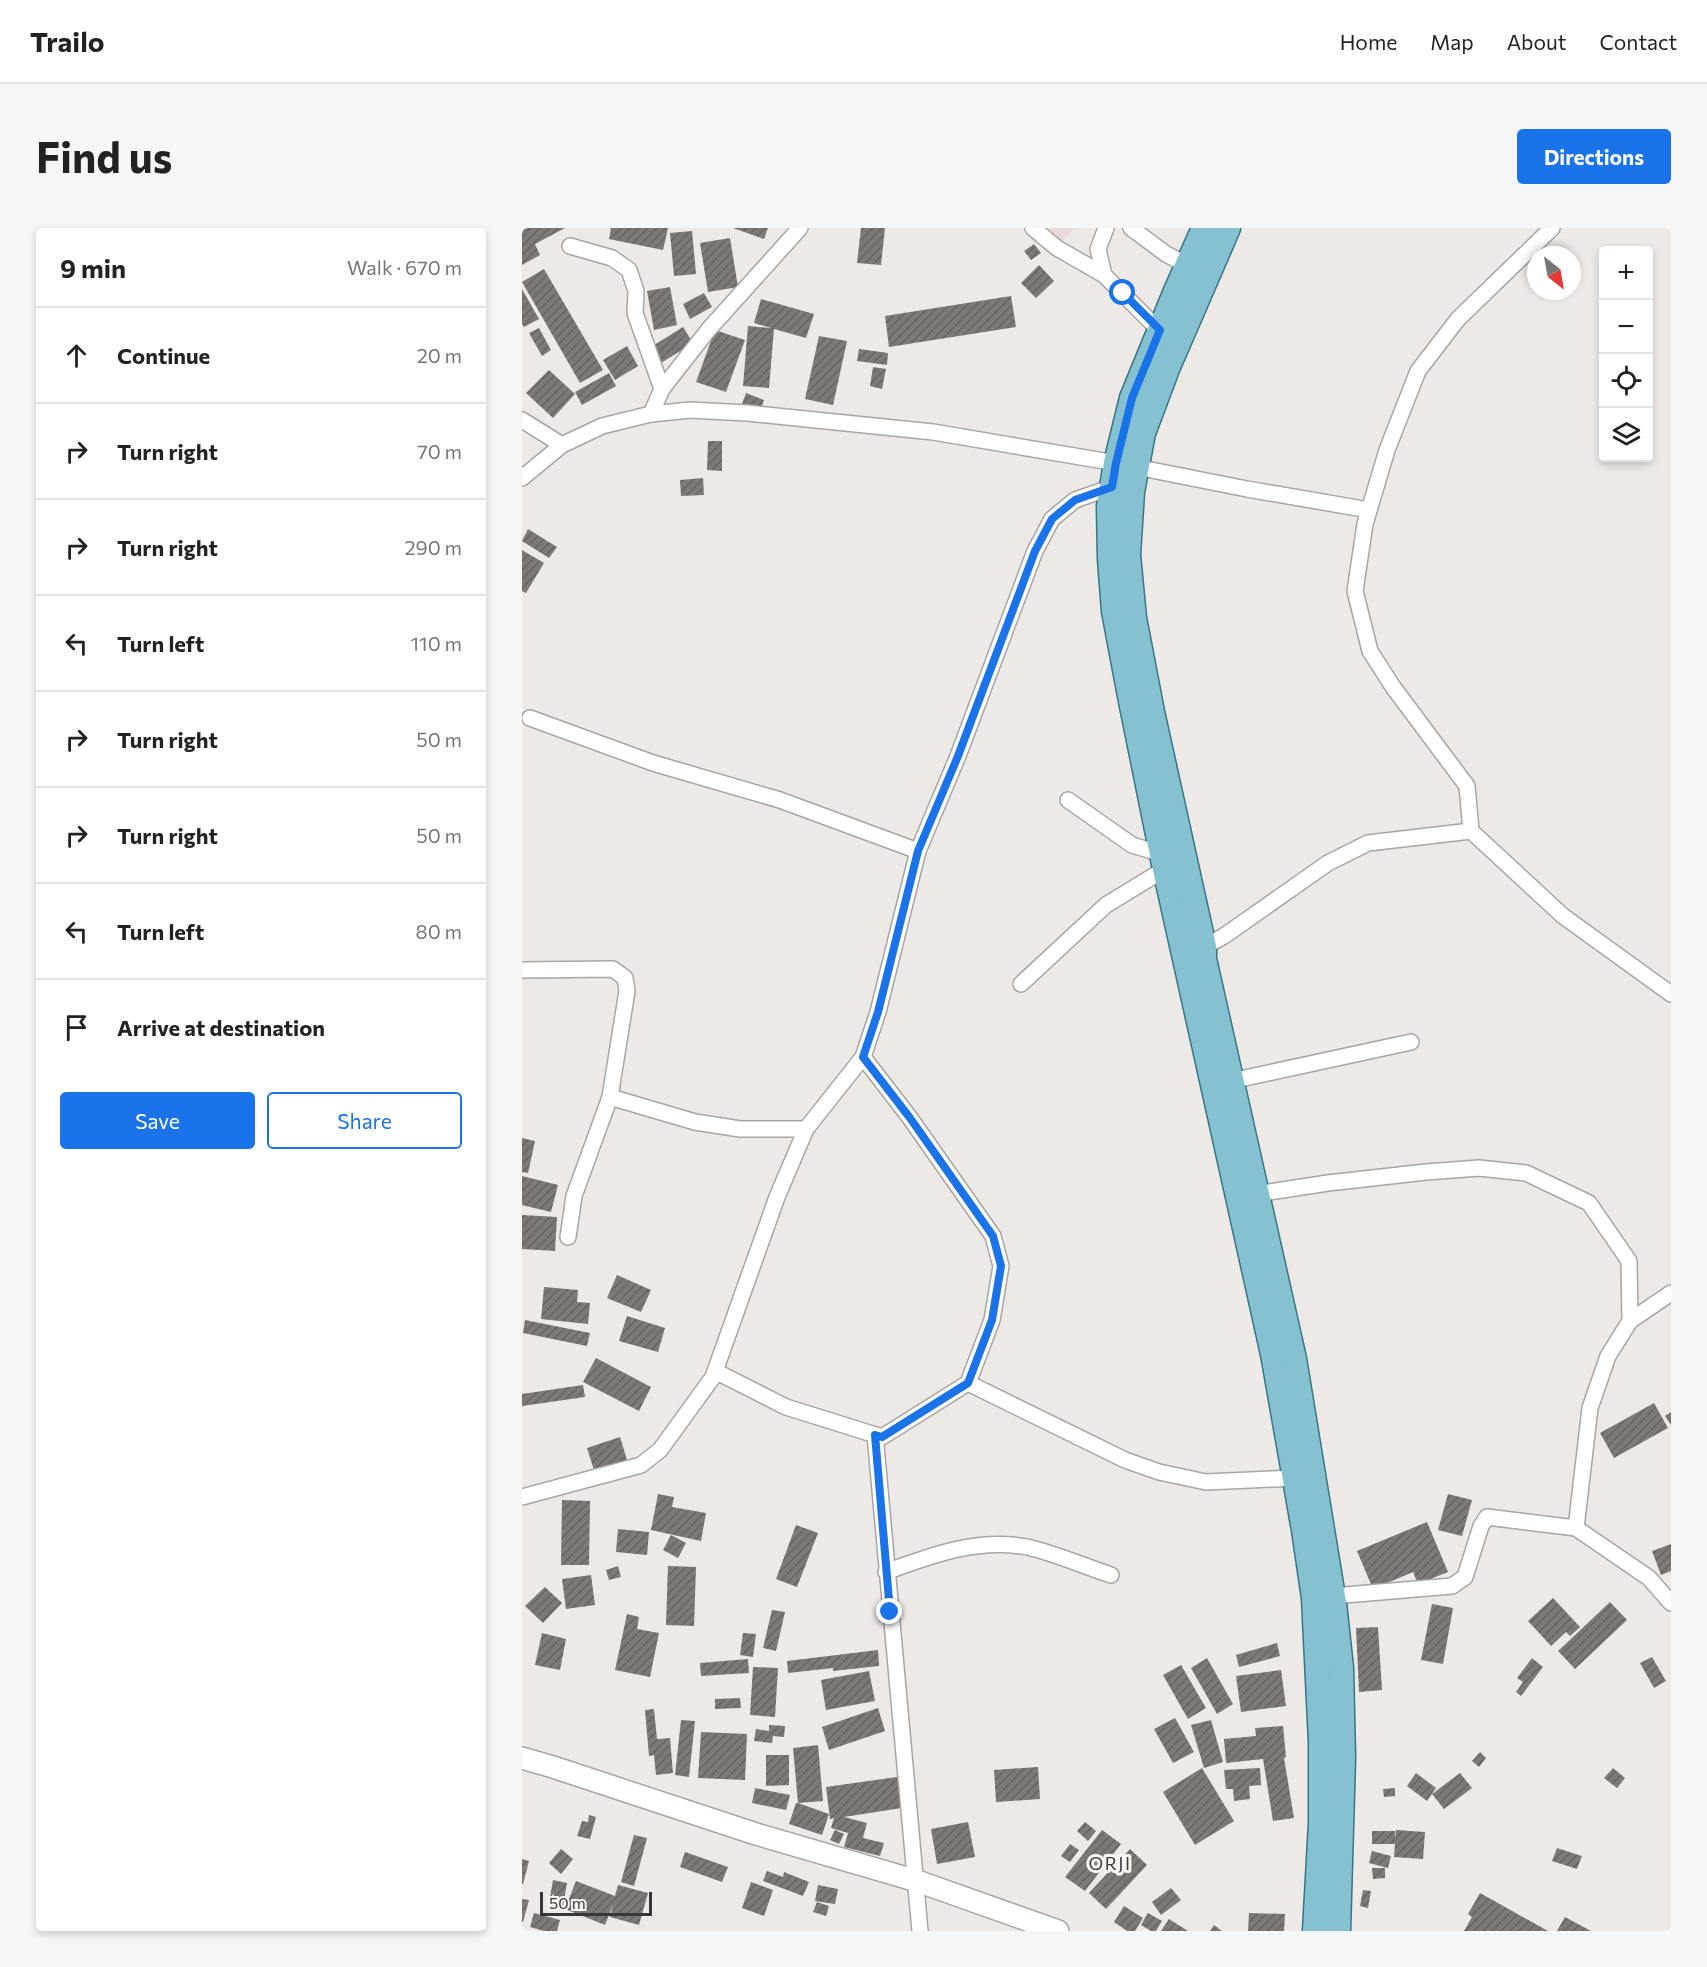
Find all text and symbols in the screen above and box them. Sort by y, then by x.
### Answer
text: Trailo [30,24,105,58]
text: Home [1340,29,1397,54]
text: Map [1430,29,1474,54]
text: About [1507,29,1566,54]
text: Contact [1599,29,1677,54]
button: Directions [1517,129,1671,184]
text: Find us [36,130,172,182]
north arrow [1527,246,1581,300]
map controls [1599,246,1653,462]
button: + [1599,246,1653,300]
text: 9 min [60,252,126,283]
text: Walk · 670 m [347,255,462,279]
route start [1109,279,1135,305]
button: − [1599,300,1653,354]
icon: ahead [60,339,93,372]
text: Continue [117,342,210,369]
text: 20 m [417,343,462,367]
button: locate [1599,354,1653,408]
button: layers [1599,408,1653,462]
icon: right [60,435,93,468]
text: Turn right [117,438,218,465]
text: 70 m [417,439,462,463]
icon: right [60,531,93,564]
text: Turn right [117,534,218,561]
text: 290 m [404,535,462,559]
icon: left [60,627,93,660]
text: Turn left [117,630,204,657]
text: 110 m [411,631,462,655]
icon: right [60,723,93,756]
text: Turn right [117,726,218,753]
text: 50 m [416,727,462,751]
icon: right [60,819,93,852]
text: Turn right [117,822,218,849]
text: 50 m [416,823,462,847]
icon: left [60,915,93,948]
text: Turn left [117,918,204,945]
text: 80 m [416,919,462,943]
icon: arrive [60,1011,93,1044]
text: Arrive at destination [117,1014,325,1041]
button: Save [60,1092,255,1149]
button: Share [267,1092,462,1149]
route end [876,1598,902,1624]
district label: ORJI [1088,1852,1132,1874]
scale bar [540,1889,652,1916]
text: 50 m [549,1893,586,1912]

